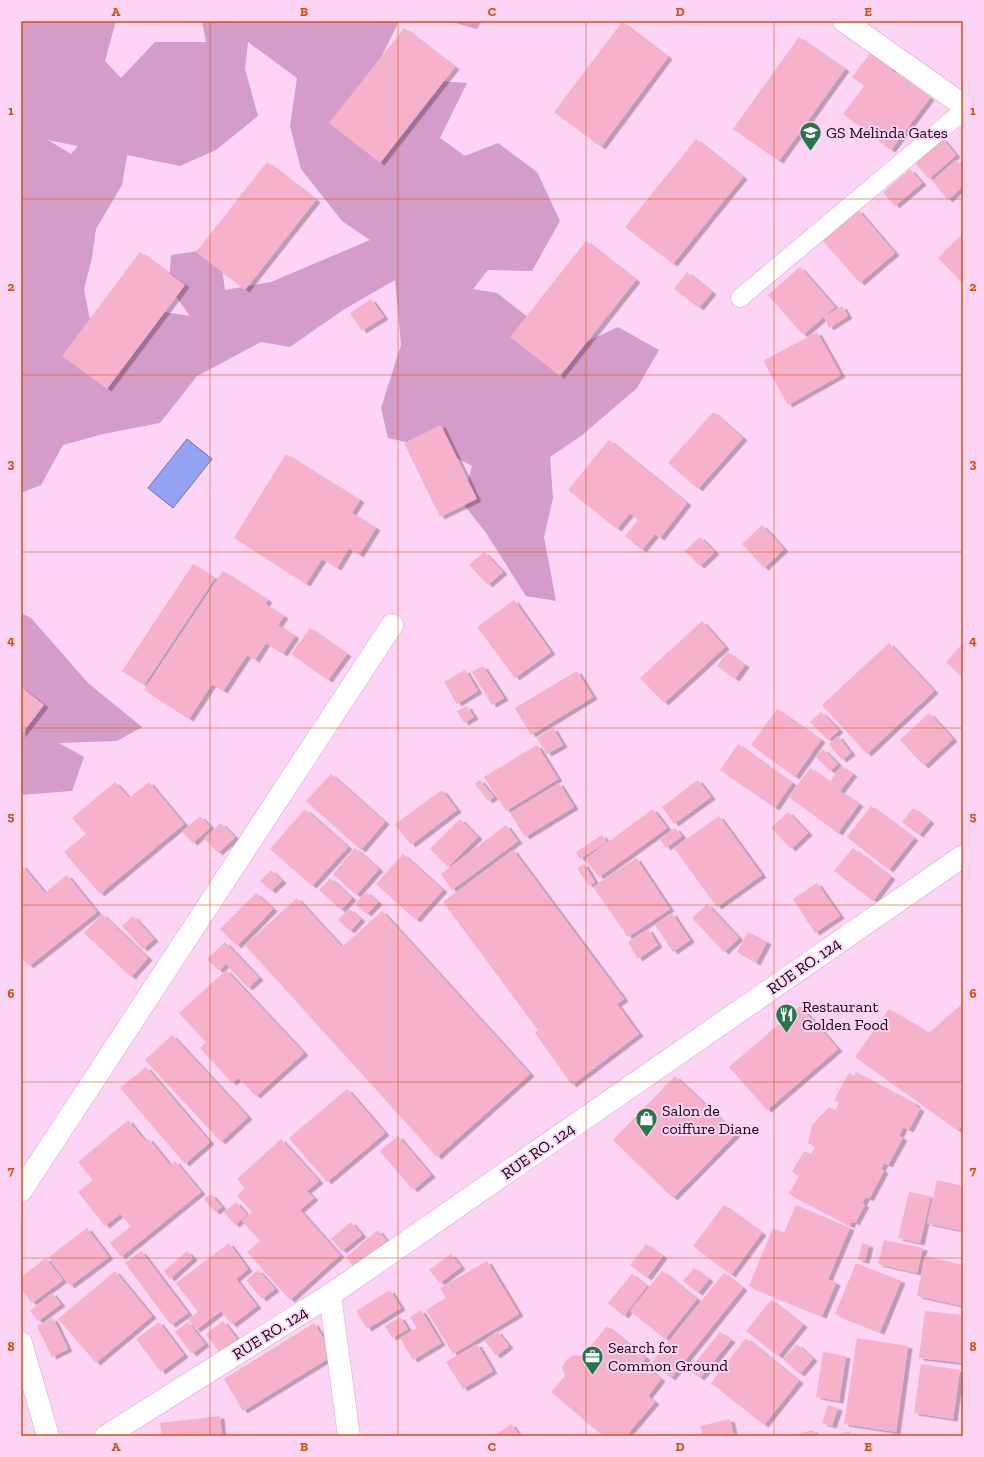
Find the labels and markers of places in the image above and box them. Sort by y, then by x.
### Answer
school or university icon: GS Melinda Gates [798,119,824,152]
place label: GS Melinda Gates [826,123,948,142]
place label: Restaurant Golden Food [802,997,889,1034]
restaurant icon: Restaurant Golden Food [774,1002,800,1035]
place label: Salon de coiffure Diane [662,1101,759,1138]
shop icon: Salon de coiffure Diane [633,1106,659,1139]
place label: Search for Common Ground [608,1338,728,1375]
office icon: Search for Common Ground [579,1343,605,1376]

